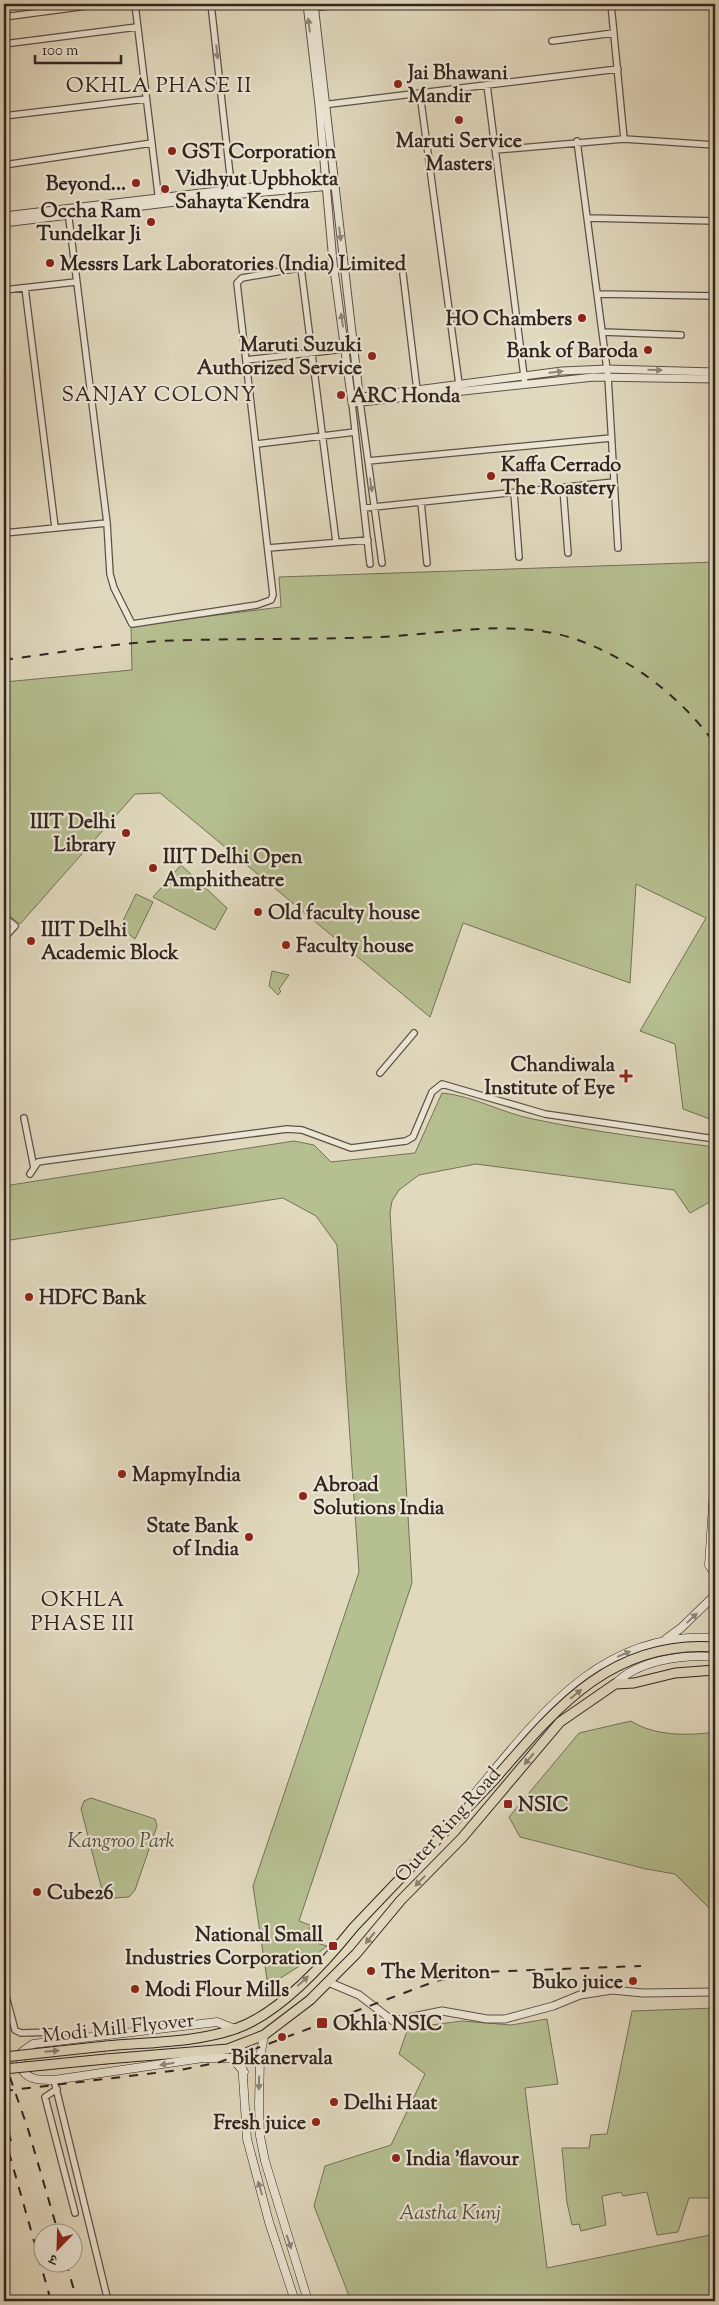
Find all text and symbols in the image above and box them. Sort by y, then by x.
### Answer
one-way arrow [305,17,313,33]
scale bar [35,32,121,64]
text: 100 m [42,41,79,62]
one-way arrow [213,45,221,61]
place label: Jai Bhawani Mandir [406,60,508,112]
district label: OKHLA PHASE II [66,72,252,102]
marker: Jai Bhawani Mandir [392,78,404,90]
marker: Maruti Service Masters [453,114,465,126]
place label: Maruti Service Masters [396,128,522,180]
place label: GST Corporation [182,139,337,168]
marker: GST Corporation [166,145,178,157]
place label: Vidhyut Upbhokta Sahayta Kendra [175,166,339,218]
place label: Beyond... [46,171,126,200]
marker: Beyond... [130,177,142,189]
marker: Vidhyut Upbhokta Sahayta Kendra [159,183,171,195]
place label: Occha Ram Tundelkar Ji [36,198,141,250]
marker: Occha Ram Tundelkar Ji [145,216,157,228]
one-way arrow [336,226,344,242]
place label: Messrs Lark Laboratories (India) Limited [60,251,407,280]
marker: Messrs Lark Laboratories (India) Limited [44,257,56,269]
place label: HO Chambers [446,306,572,335]
one-way arrow [337,312,345,328]
marker: HO Chambers [576,312,588,324]
place label: Maruti Suzuki Authorized Service [197,332,362,384]
place label: Bank of Baroda [507,338,639,367]
marker: Bank of Baroda [642,344,654,356]
marker: Maruti Suzuki Authorized Service [366,350,378,362]
one-way arrow [648,367,664,375]
one-way arrow [549,368,565,376]
district label: SANJAY COLONY [61,381,257,411]
place label: ARC Honda [351,383,461,412]
marker: ARC Honda [335,389,347,401]
place label: Kaffa Cerrado The Roastery [501,452,621,504]
marker: Kaffa Cerrado The Roastery [485,470,497,482]
one-way arrow [368,477,376,493]
place label: IIIT Delhi Library [30,809,116,861]
marker: IIIT Delhi Library [120,827,132,839]
place label: IIIT Delhi Open Amphitheatre [163,844,303,896]
marker: IIIT Delhi Open Amphitheatre [147,862,159,874]
place label: Old faculty house [268,900,420,929]
marker: Old faculty house [252,906,264,918]
place label: IIIT Delhi Academic Block [41,917,179,969]
place label: Faculty house [296,933,414,962]
marker: IIIT Delhi Academic Block [25,935,37,947]
marker: Faculty house [280,939,292,951]
place label: Chandiwala Institute of Eye [484,1052,616,1104]
marker: Chandiwala Institute of Eye [619,1069,633,1083]
place label: HDFC Bank [39,1285,147,1314]
marker: HDFC Bank [23,1291,35,1303]
place label: MapmyIndia [132,1462,242,1491]
marker: MapmyIndia [116,1468,128,1480]
place label: Abroad Solutions India [313,1472,445,1524]
marker: Abroad Solutions India [297,1490,309,1502]
place label: State Bank of India [146,1513,240,1565]
marker: State Bank of India [243,1531,255,1543]
district label: OKHLA PHASE III [31,1586,135,1640]
one-way arrow [685,1612,697,1624]
one-way arrow [617,1650,632,1658]
one-way arrow [569,1689,582,1700]
one-way arrow [523,1753,534,1766]
street label: Outer Ring Road [389,1761,509,1890]
place label: NSIC [518,1792,569,1821]
marker: NSIC [502,1798,514,1810]
park label: Kangroo Park [67,1828,175,1857]
one-way arrow [414,1874,426,1886]
place label: Cube26 [47,1880,114,1909]
marker: Cube26 [31,1886,43,1898]
place label: National Small Industries Corporation [125,1922,323,1974]
one-way arrow [364,1931,376,1943]
marker: National Small Industries Corporation [327,1940,339,1952]
place label: The Meriton [381,1959,490,1988]
marker: The Meriton [365,1965,377,1977]
place label: Buko juice [532,1969,623,1998]
one-way arrow [296,1975,308,1987]
marker: Buko juice [627,1975,639,1987]
place label: Modi Flour Mills [145,1977,289,2006]
marker: Modi Flour Mills [129,1983,141,1995]
street label: Modi Mill Flyover [41,2007,196,2052]
place label: Okhla NSIC [333,2011,442,2040]
marker: Okhla NSIC [315,2016,329,2030]
marker: Bikanervala [276,2031,288,2043]
place label: Bikanervala [231,2045,333,2074]
one-way arrow [44,2047,60,2055]
one-way arrow [158,2060,174,2068]
one-way arrow [255,2076,263,2092]
place label: Delhi Haat [344,2090,437,2119]
marker: Delhi Haat [328,2096,340,2108]
place label: Fresh juice [213,2110,306,2139]
marker: Fresh juice [310,2116,322,2128]
place label: India 'flavour [406,2146,519,2175]
marker: India 'flavour [390,2152,402,2164]
one-way arrow [255,2180,263,2195]
park label: Aastha Kunj [399,2200,501,2229]
north arrow [32,2222,82,2272]
one-way arrow [285,2235,293,2250]
text: उ [46,2247,62,2269]

